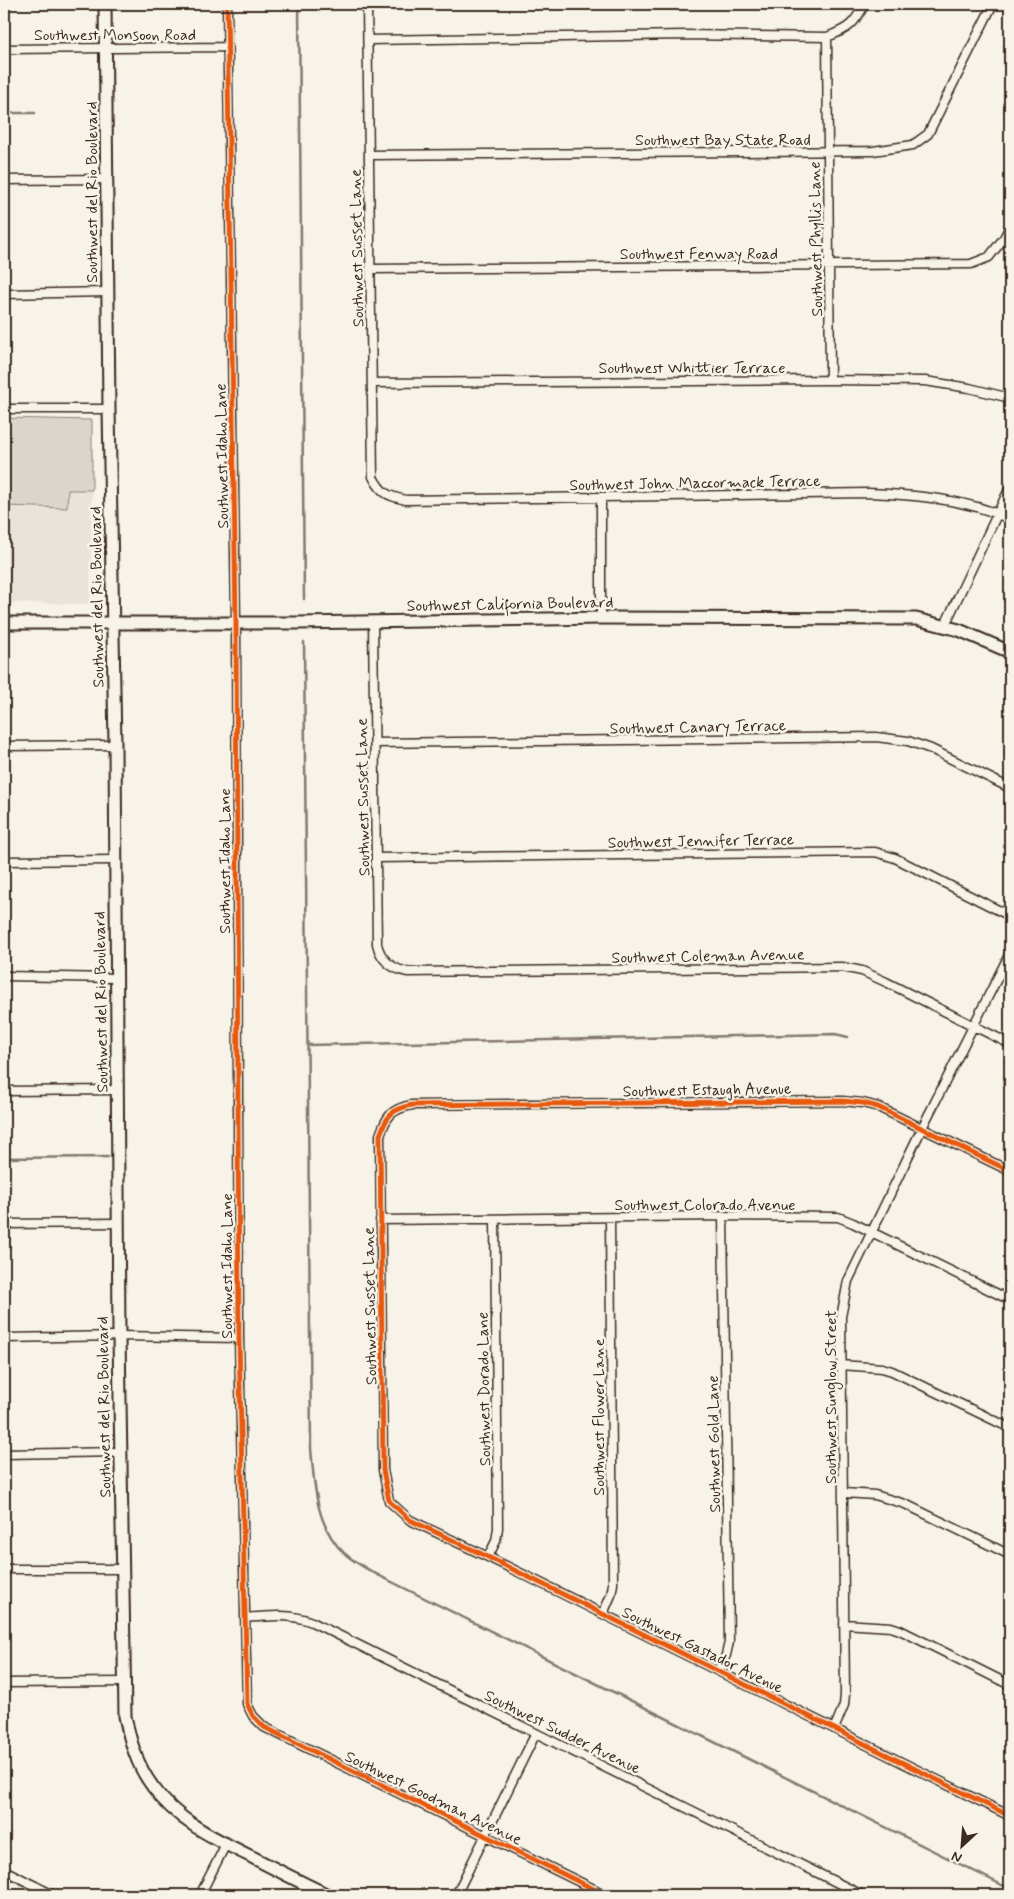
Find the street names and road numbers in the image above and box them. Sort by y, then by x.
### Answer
street label: Southwest Monsoon Road [34,25,196,46]
street label: Southwest del Rio Boulevard [82,101,103,283]
street label: Southwest Bay State Road [635,130,811,151]
street label: Southwest Phyllis Lane [805,161,828,317]
street label: Southwest Susset Lane [346,169,369,327]
street label: Southwest Fenway Road [620,244,778,265]
street label: Southwest Whittier Terrace [599,358,785,379]
street label: Southwest Idaho Lane [211,383,234,529]
street label: Southwest John Maccormack Terrace [569,471,821,496]
street label: Southwest del Rio Boulevard [85,506,110,688]
street label: Southwest California Boulevard [406,592,614,619]
street label: Southwest Canary Terrace [610,715,787,740]
street label: Southwest Susset Lane [352,718,375,876]
street label: Southwest Idaho Lane [215,788,236,934]
street label: Southwest Jennifer Terrace [608,829,795,854]
street label: Southwest del Rio Boulevard [89,911,114,1093]
street label: Southwest Coleman Avenue [611,944,805,969]
street label: Southwest Estaugh Avenue [622,1079,792,1102]
street label: Southwest Idaho Lane [217,1193,238,1339]
street label: Southwest Colorado Avenue [615,1195,795,1216]
street label: Southwest Susset Lane [359,1227,382,1385]
street label: Southwest Sunglow Street [821,1310,843,1484]
street label: Southwest Dorado Lane [473,1312,496,1466]
street label: Southwest del Rio Boulevard [92,1316,117,1498]
street label: Southwest Flower Lane [589,1338,610,1496]
street label: Southwest Gold Lane [703,1375,726,1513]
street label: Southwest Gastador Avenue [618,1602,787,1699]
street label: Southwest Sudder Avenue [481,1685,644,1780]
street label: Southwest Goodman Avenue [341,1746,526,1851]

